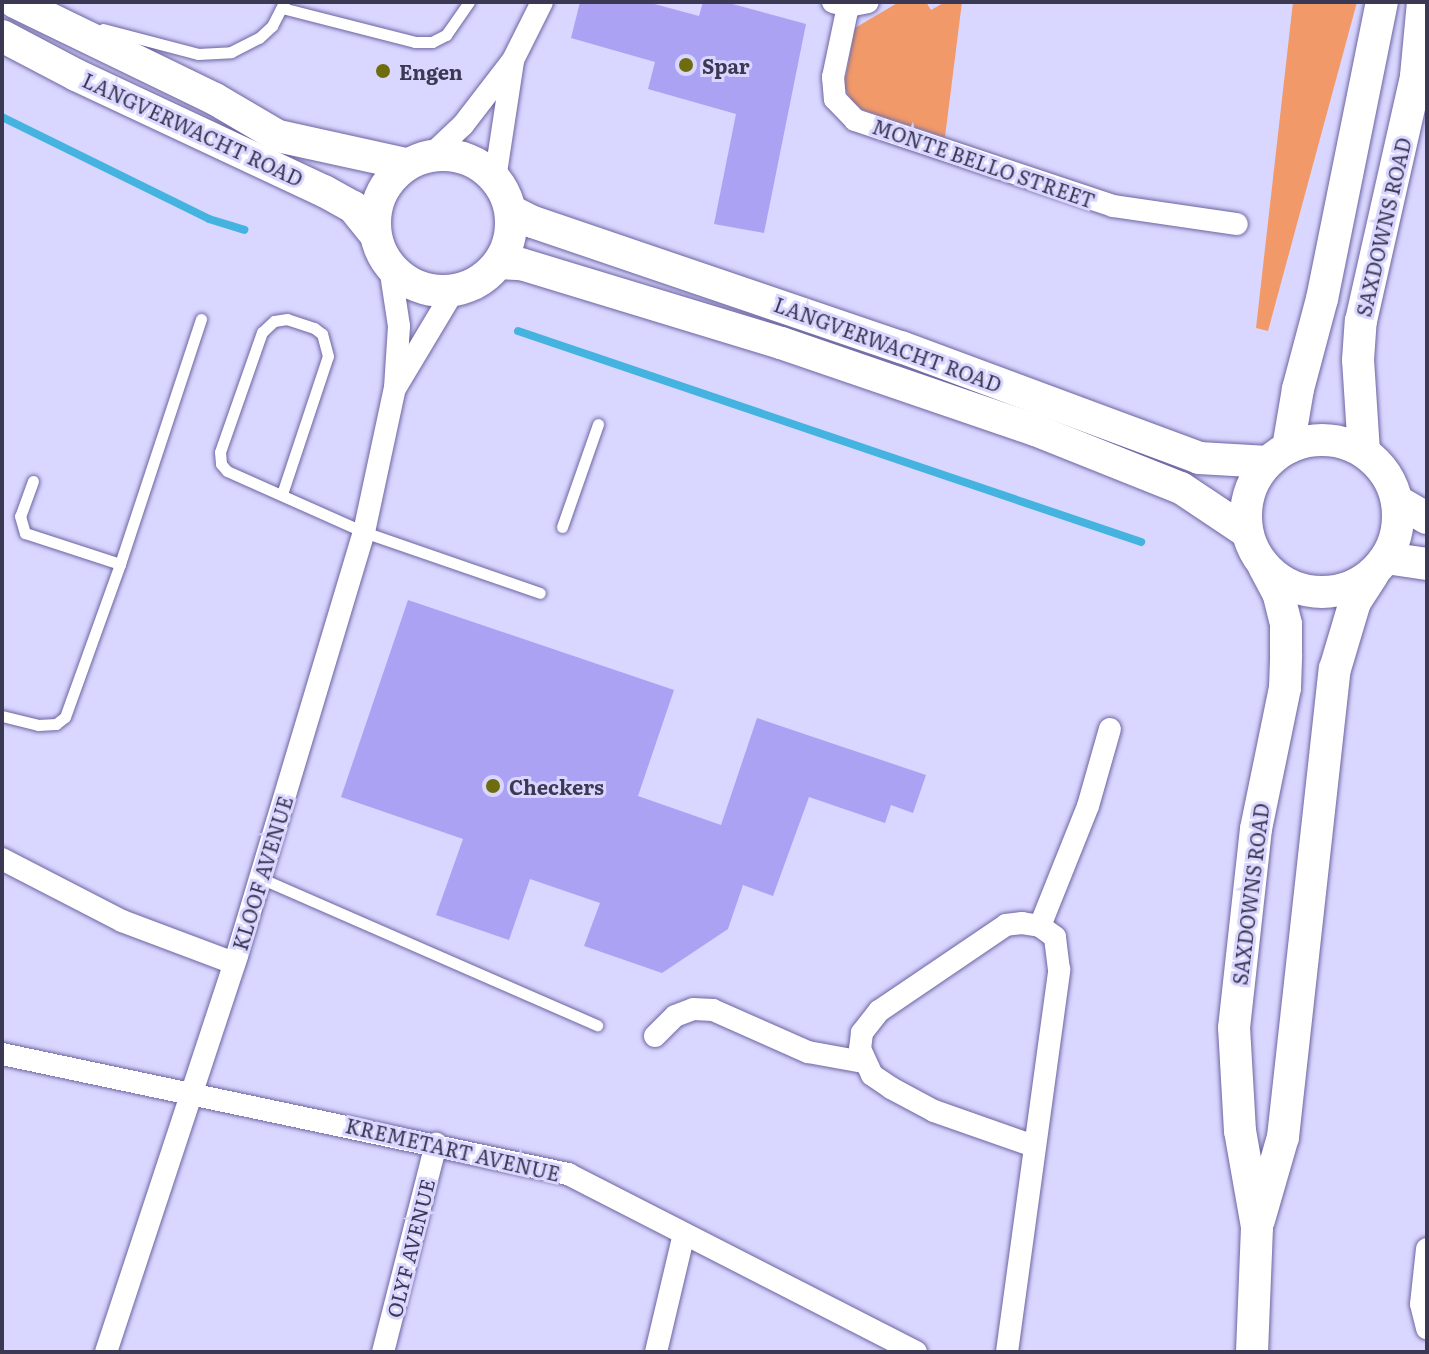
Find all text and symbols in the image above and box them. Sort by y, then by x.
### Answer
place label: Spar [702,53,750,77]
marker: Spar [677,56,695,74]
place label: Engen [399,59,463,83]
marker: Engen [374,62,392,80]
street label: LANGVERWACHT ROAD [79,67,307,191]
street label: MONTE BELLO STREET [870,114,1098,212]
street label: SAXDOWNS ROAD [1351,135,1415,319]
street label: LANGVERWACHT ROAD [771,292,1005,396]
place label: Checkers [509,774,604,798]
marker: Checkers [484,777,502,795]
street label: KLOOF AVENUE [227,793,297,953]
street label: SAXDOWNS ROAD [1227,802,1273,986]
street label: KREMETART AVENUE [343,1113,563,1185]
street label: OLYF AVENUE [381,1176,439,1320]

